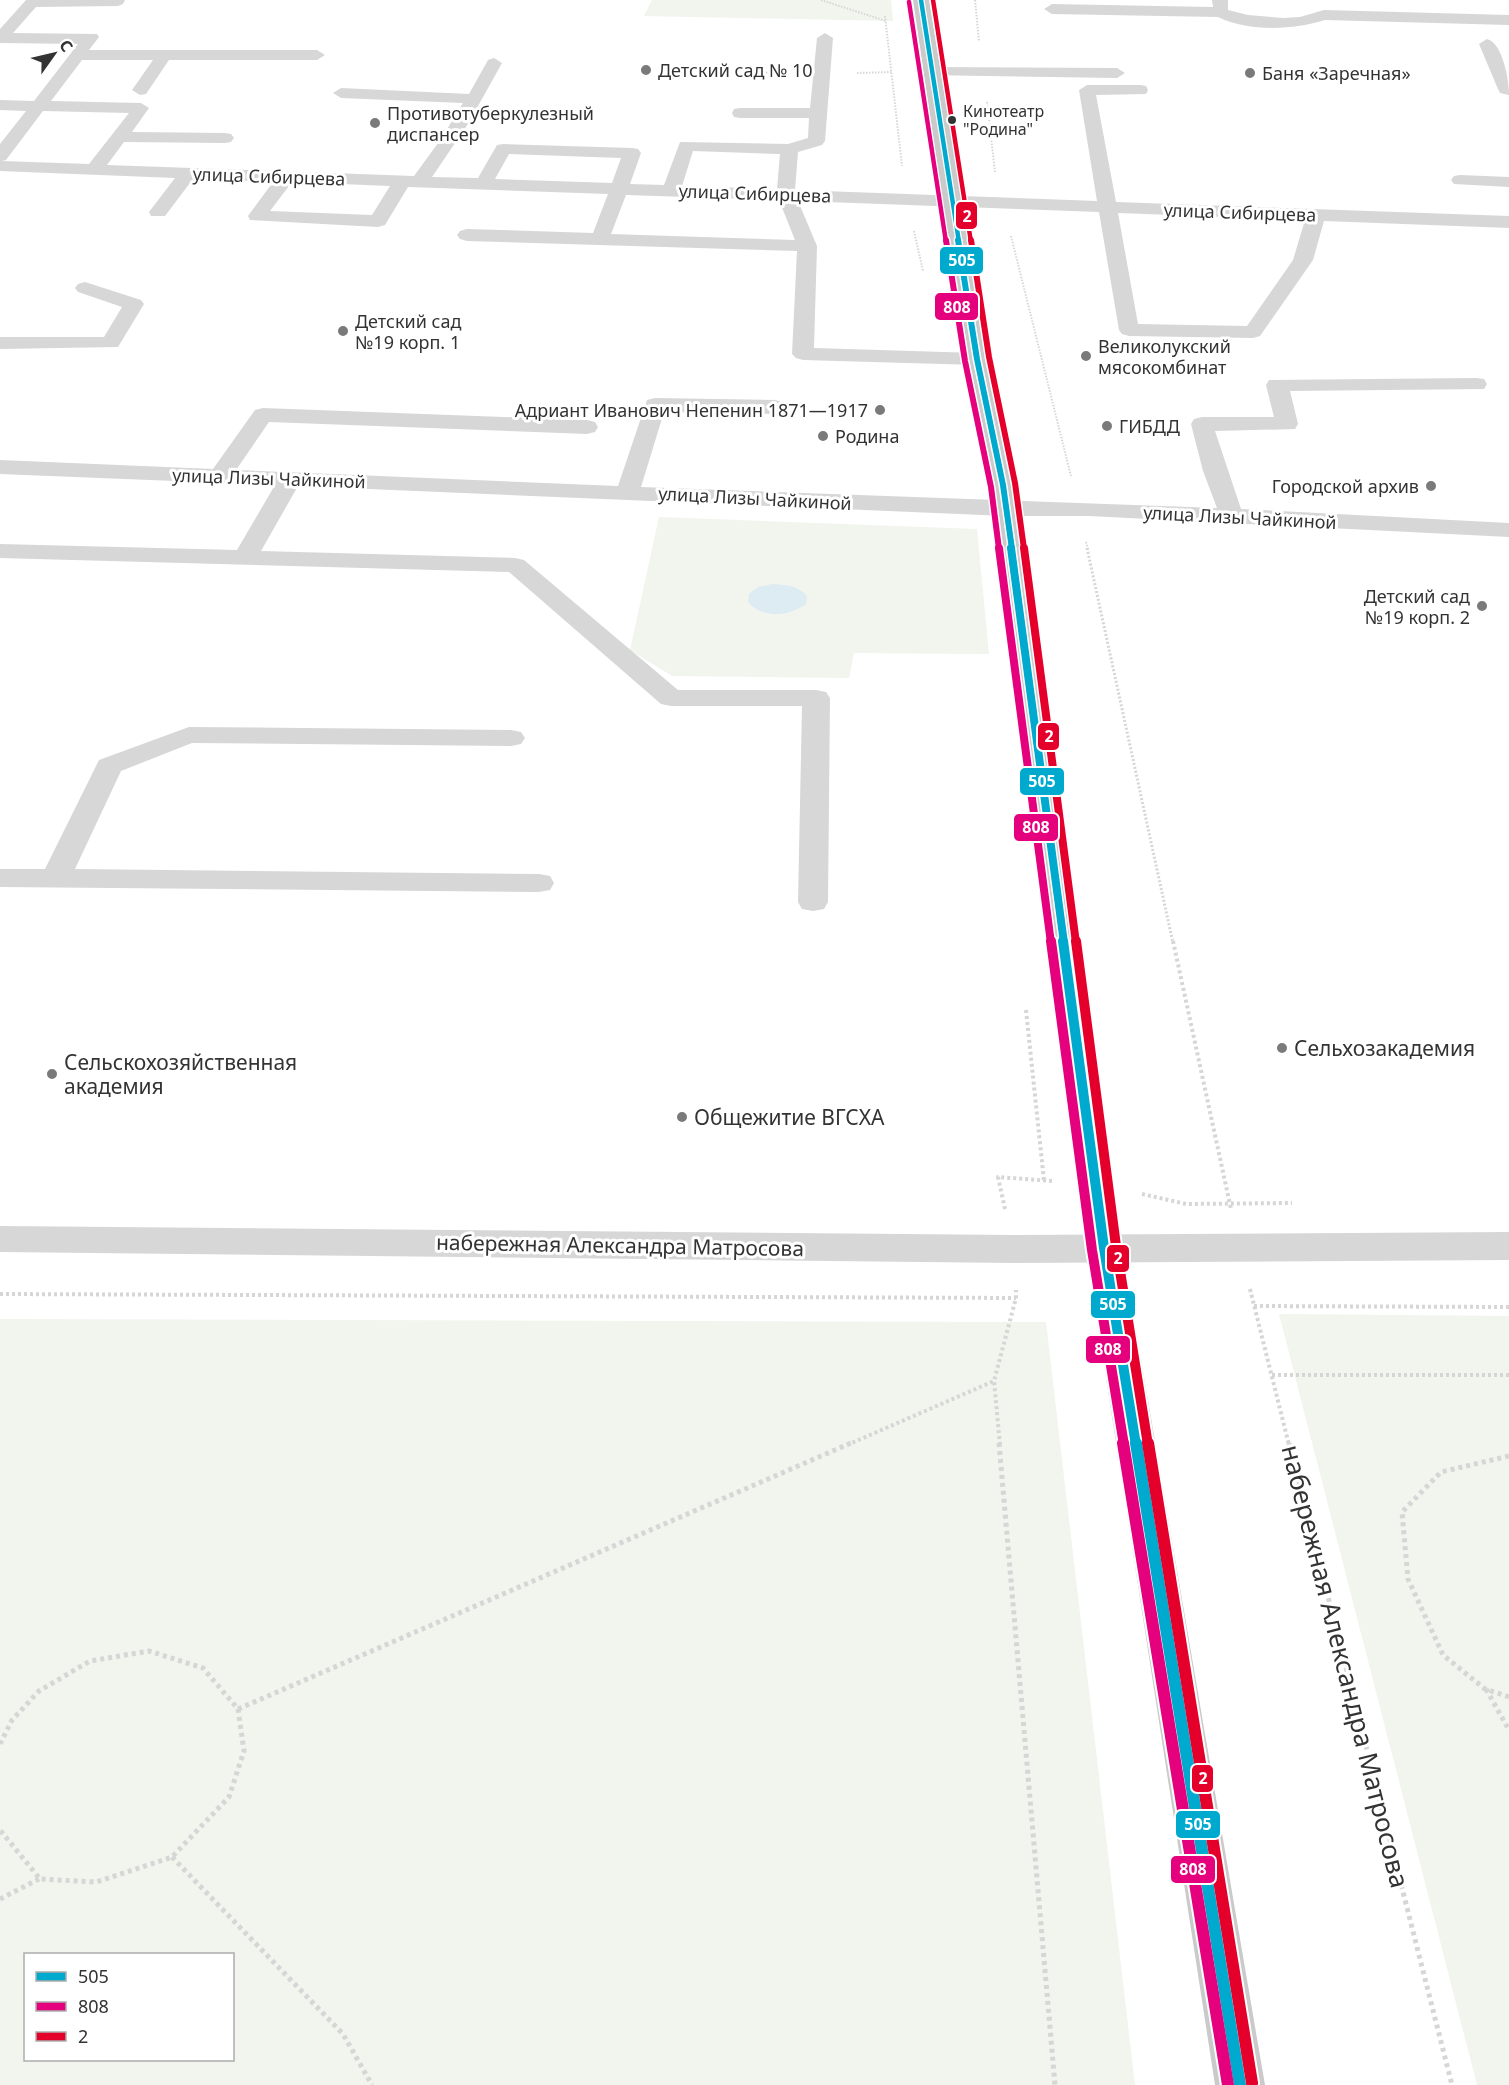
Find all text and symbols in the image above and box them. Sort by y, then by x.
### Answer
north arrow [24,24,84,84]
text: С [54,35,78,56]
place label: Детский сад № 10 [658,58,813,82]
place label: Баня «Заречная» [1262,61,1411,85]
marker: Детский сад № 10 [639,63,653,77]
marker: Баня «Заречная» [1243,66,1257,80]
place label: Кинотеатр "Родина" [963,100,1044,140]
place label: Противотуберкулезный диспансер [387,101,594,146]
marker: Кинотеатр "Родина" [946,114,958,126]
marker: Противотуберкулезный диспансер [368,116,382,130]
street label: улица Сибирцева [192,161,346,191]
street label: улица Сибирцева [678,178,832,208]
street label: улица Сибирцева [1163,197,1317,227]
line badge: 2 [955,201,978,230]
text: 2 [962,205,972,227]
line badge: 505 [939,246,984,275]
text: 505 [948,249,976,271]
line badge: 808 [934,292,979,321]
text: 808 [943,296,971,318]
place label: Детский сад №19 корп. 1 [355,309,461,354]
marker: Детский сад №19 корп. 1 [336,324,350,338]
place label: Великолукский мясокомбинат [1098,334,1231,379]
marker: Великолукский мясокомбинат [1079,349,1093,363]
place label: Адриант Иванович Непенин 1871—1917 [515,398,868,422]
marker: Адриант Иванович Непенин 1871—1917 [873,403,887,417]
place label: ГИБДД [1119,414,1180,438]
marker: ГИБДД [1100,419,1114,433]
place label: Родина [835,424,899,448]
marker: Родина [816,429,830,443]
street label: улица Лизы Чайкиной [172,463,366,493]
place label: Городской архив [1272,474,1419,498]
marker: Городской архив [1424,479,1438,493]
street label: улица Лизы Чайкиной [658,481,852,515]
street label: улица Лизы Чайкиной [1143,500,1337,534]
place label: Детский сад №19 корп. 2 [1364,584,1470,629]
marker: Детский сад №19 корп. 2 [1475,599,1489,613]
line badge: 2 [1037,722,1060,751]
text: 2 [1044,725,1054,747]
line badge: 505 [1019,767,1065,796]
text: 505 [1028,770,1056,792]
line badge: 808 [1013,813,1059,842]
text: 808 [1022,816,1050,838]
place label: Сельхозакадемия [1294,1034,1475,1062]
marker: Сельхозакадемия [1275,1041,1289,1055]
place label: Сельскохозяйственная академия [64,1048,297,1100]
marker: Сельскохозяйственная академия [45,1067,59,1081]
place label: Общежитие ВГСХА [694,1103,885,1131]
marker: Общежитие ВГСХА [675,1110,689,1124]
street label: набережная Александра Матросова [436,1228,804,1262]
line badge: 2 [1106,1244,1130,1273]
text: 2 [1113,1247,1123,1269]
line badge: 505 [1090,1290,1136,1319]
text: 505 [1099,1293,1127,1315]
line badge: 808 [1085,1335,1131,1364]
text: 808 [1094,1338,1122,1360]
street label: набережная Александра Матросова [1273,1441,1419,1891]
line badge: 2 [1191,1764,1214,1793]
text: 2 [1198,1767,1208,1789]
line badge: 505 [1175,1810,1221,1839]
text: 505 [1184,1813,1212,1835]
line badge: 808 [1170,1855,1216,1884]
text: 808 [1179,1858,1207,1880]
legend [24,1953,234,2061]
text: 505 [78,1964,109,1988]
text: 808 [78,1994,109,2018]
text: 2 [78,2024,88,2048]

